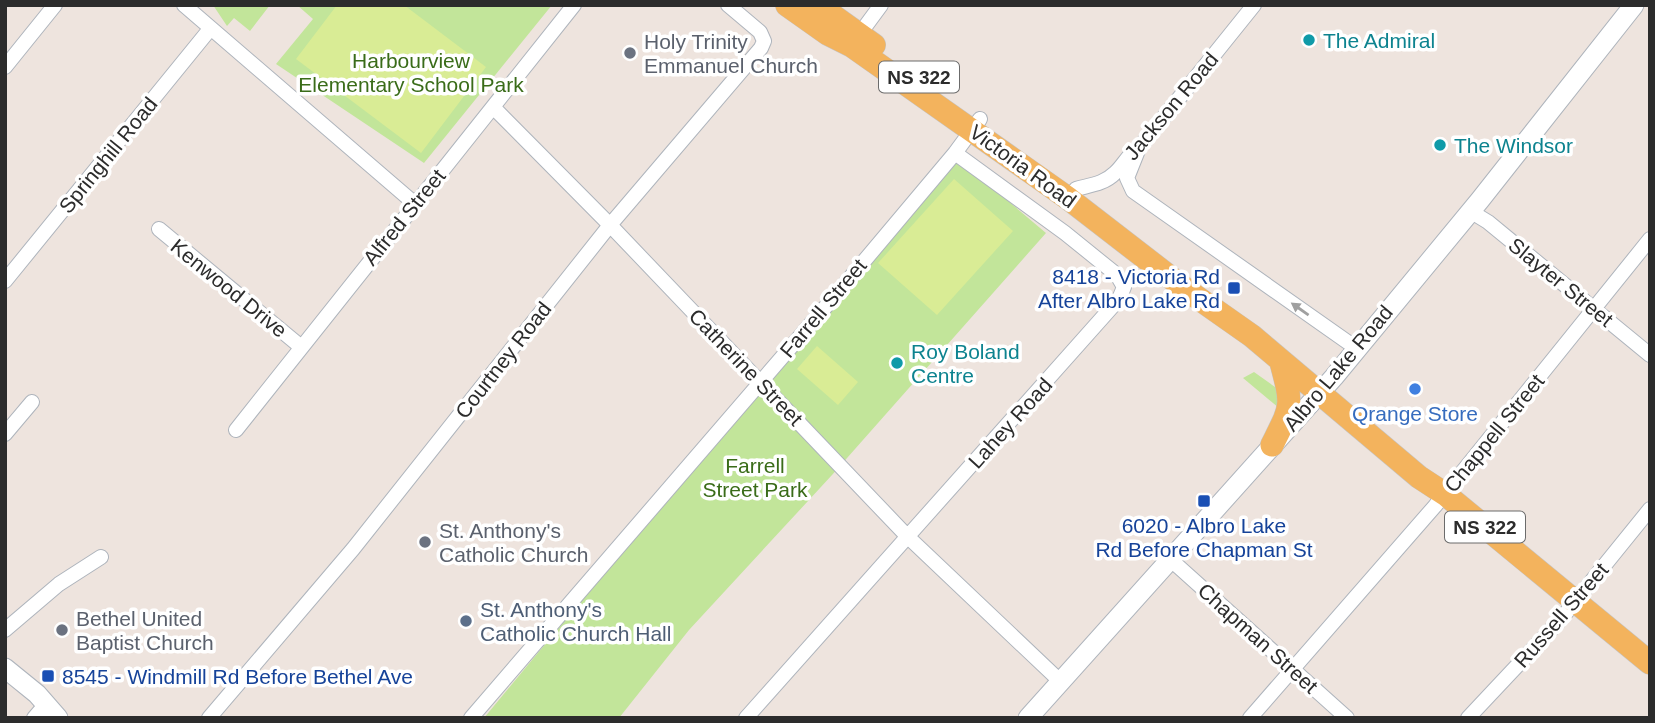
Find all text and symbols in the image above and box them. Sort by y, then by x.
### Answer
place label: The Admiral [1323,29,1435,52]
place label: Holy Trinity Emmanuel Church [644,30,818,77]
marker: The Admiral [1301,32,1317,48]
marker: Holy Trinity Emmanuel Church [622,45,638,61]
street label: Jackson Road [1119,48,1223,164]
park label: Harbourview Elementary School Park [298,49,524,96]
road number: NS 322 [879,61,959,92]
street label: Springhill Road [54,92,162,218]
street label: Victoria Road [965,120,1081,212]
place label: The Windsor [1454,134,1573,157]
marker: The Windsor [1432,137,1448,153]
street label: Alfred Street [358,164,450,270]
street label: Slayter Street [1504,233,1618,331]
street label: Kenwood Drive [166,234,292,342]
street label: Farrell Street [775,254,871,362]
place label: 8418 - Victoria Rd After Albro Lake Rd [1038,265,1220,312]
marker: 8418 - Victoria Rd After Albro Lake Rd [1226,280,1242,296]
street label: Courtney Road [450,297,556,423]
street label: Albro Lake Road [1279,301,1397,435]
one-way arrow [1291,302,1309,316]
street label: Catherine Street [685,304,807,430]
place label: Roy Boland Centre [911,340,1020,387]
marker: Roy Boland Centre [889,355,905,371]
street label: Chappell Street [1440,369,1549,496]
street label: Lahey Road [964,373,1056,473]
marker: Qrange Store [1407,381,1423,397]
place label: Qrange Store [1352,402,1478,425]
park label: Farrell Street Park [702,454,808,501]
marker: 6020 - Albro Lake Rd Before Chapman St [1196,493,1212,509]
road number: NS 322 [1445,512,1525,542]
place label: 6020 - Albro Lake Rd Before Chapman St [1095,514,1313,561]
place label: St. Anthony's Catholic Church [439,519,588,566]
marker: St. Anthony's Catholic Church [417,534,433,550]
street label: Russell Street [1509,558,1613,672]
street label: Chapman Street [1193,578,1323,698]
place label: St. Anthony's Catholic Church Hall [480,598,671,645]
place label: Bethel United Baptist Church [76,607,214,654]
marker: St. Anthony's Catholic Church Hall [458,613,474,629]
marker: Bethel United Baptist Church [54,622,70,638]
place label: 8545 - Windmill Rd Before Bethel Ave [62,665,413,688]
marker: 8545 - Windmill Rd Before Bethel Ave [40,668,56,684]

